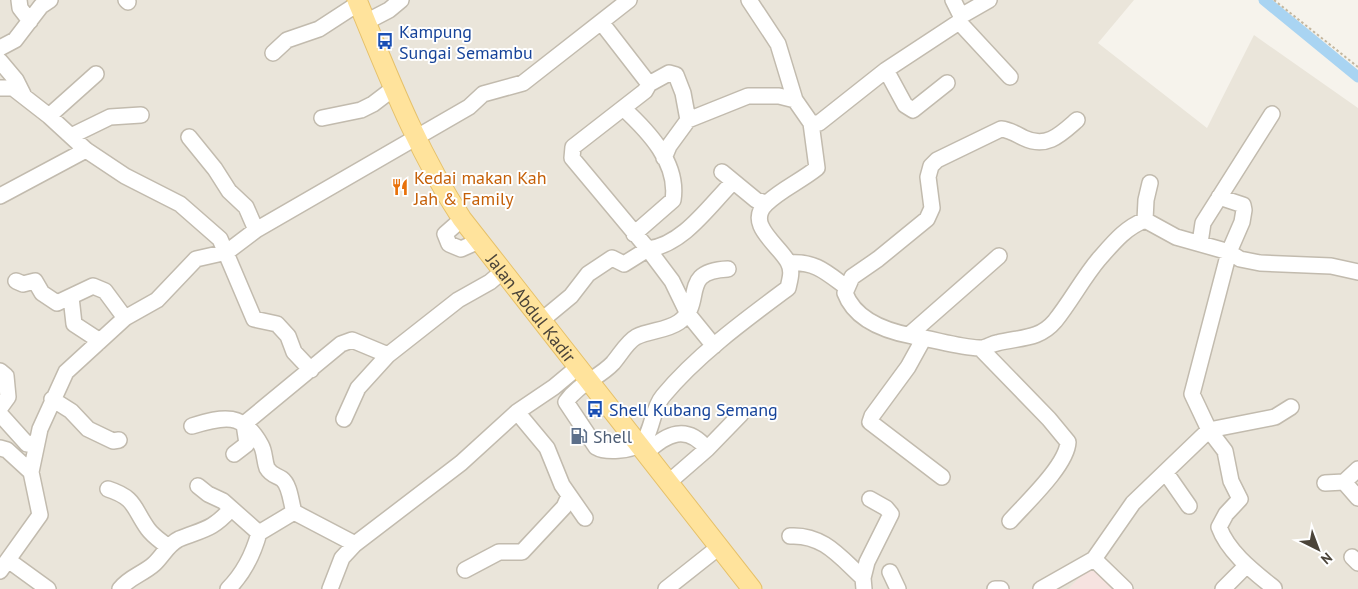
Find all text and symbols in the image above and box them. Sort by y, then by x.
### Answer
place label: Kampung Sungai Semambu [399,20,533,64]
bus stop icon: Kampung Sungai Semambu [375,31,395,51]
place label: Kedai makan Kah Jah & Family [413,166,547,210]
restaurant icon: Kedai makan Kah Jah & Family [390,177,410,197]
street label: Jalan Abdul Kadir [481,248,581,367]
place label: Shell Kubang Semang [609,398,778,421]
bus stop icon: Shell Kubang Semang [585,399,605,419]
place label: Shell [593,425,633,448]
fuel station icon: Shell [569,426,589,446]
north arrow [1293,524,1343,574]
text: N [1317,549,1336,568]

